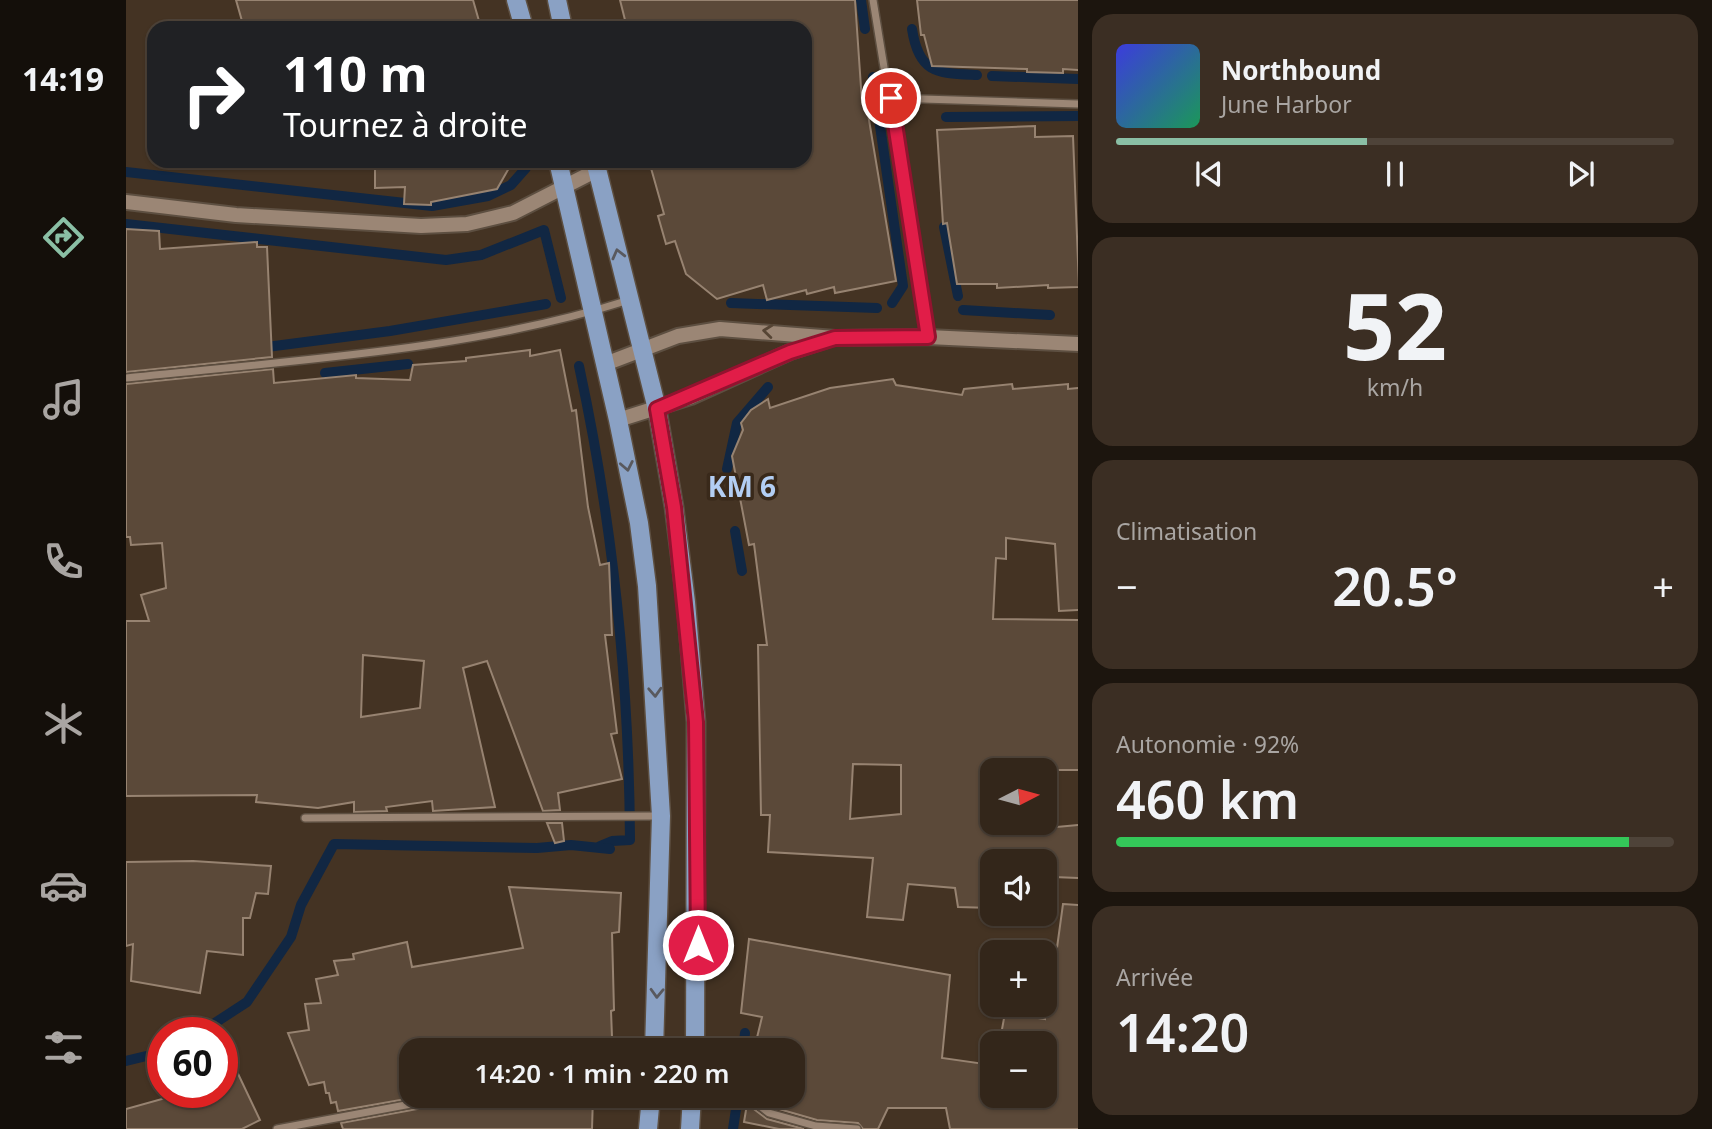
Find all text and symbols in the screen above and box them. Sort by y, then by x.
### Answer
text: 110 m [283,40,428,106]
icon: right [168,49,259,140]
text: Northbound [1221,52,1381,88]
text: 14:19 [22,57,104,100]
pin [861,68,921,128]
icon: arrive [872,79,910,117]
text: June Harbor [1221,88,1352,120]
text: Tournez à droite [283,103,528,146]
icon: previous [1190,155,1228,193]
icon: pause [1376,155,1414,193]
icon: next [1562,155,1600,193]
icon: directions [39,213,88,262]
one-way arrow [612,248,626,260]
text: 52 [1343,263,1447,387]
one-way arrow [762,324,773,339]
text: km/h [1367,371,1423,403]
icon: music [39,375,88,424]
one-way arrow [619,460,634,472]
district label: KM 6 [708,467,776,505]
text: Climatisation [1116,515,1257,547]
icon: phone [39,537,88,586]
text: 20.5° [1332,550,1458,621]
text: − [1116,560,1138,612]
text: + [1652,560,1674,612]
one-way arrow [647,687,662,698]
icon: climate [39,699,88,748]
text: Autonomie · 92% [1116,728,1299,760]
north arrow [980,758,1057,835]
map controls [980,758,1057,1108]
text: 460 km [1116,763,1299,834]
button: sound [980,849,1057,926]
icon: car [39,861,88,910]
position arrow [661,908,735,982]
button: + [980,940,1057,1017]
text: Arrivée [1116,961,1193,993]
one-way arrow [650,988,665,999]
text: 14:20 [1116,996,1249,1067]
speed limit sign: 60 [147,1017,238,1108]
icon: filters [39,1023,88,1072]
button: − [980,1031,1057,1108]
text: 14:20 · 1 min · 220 m [475,1055,729,1091]

